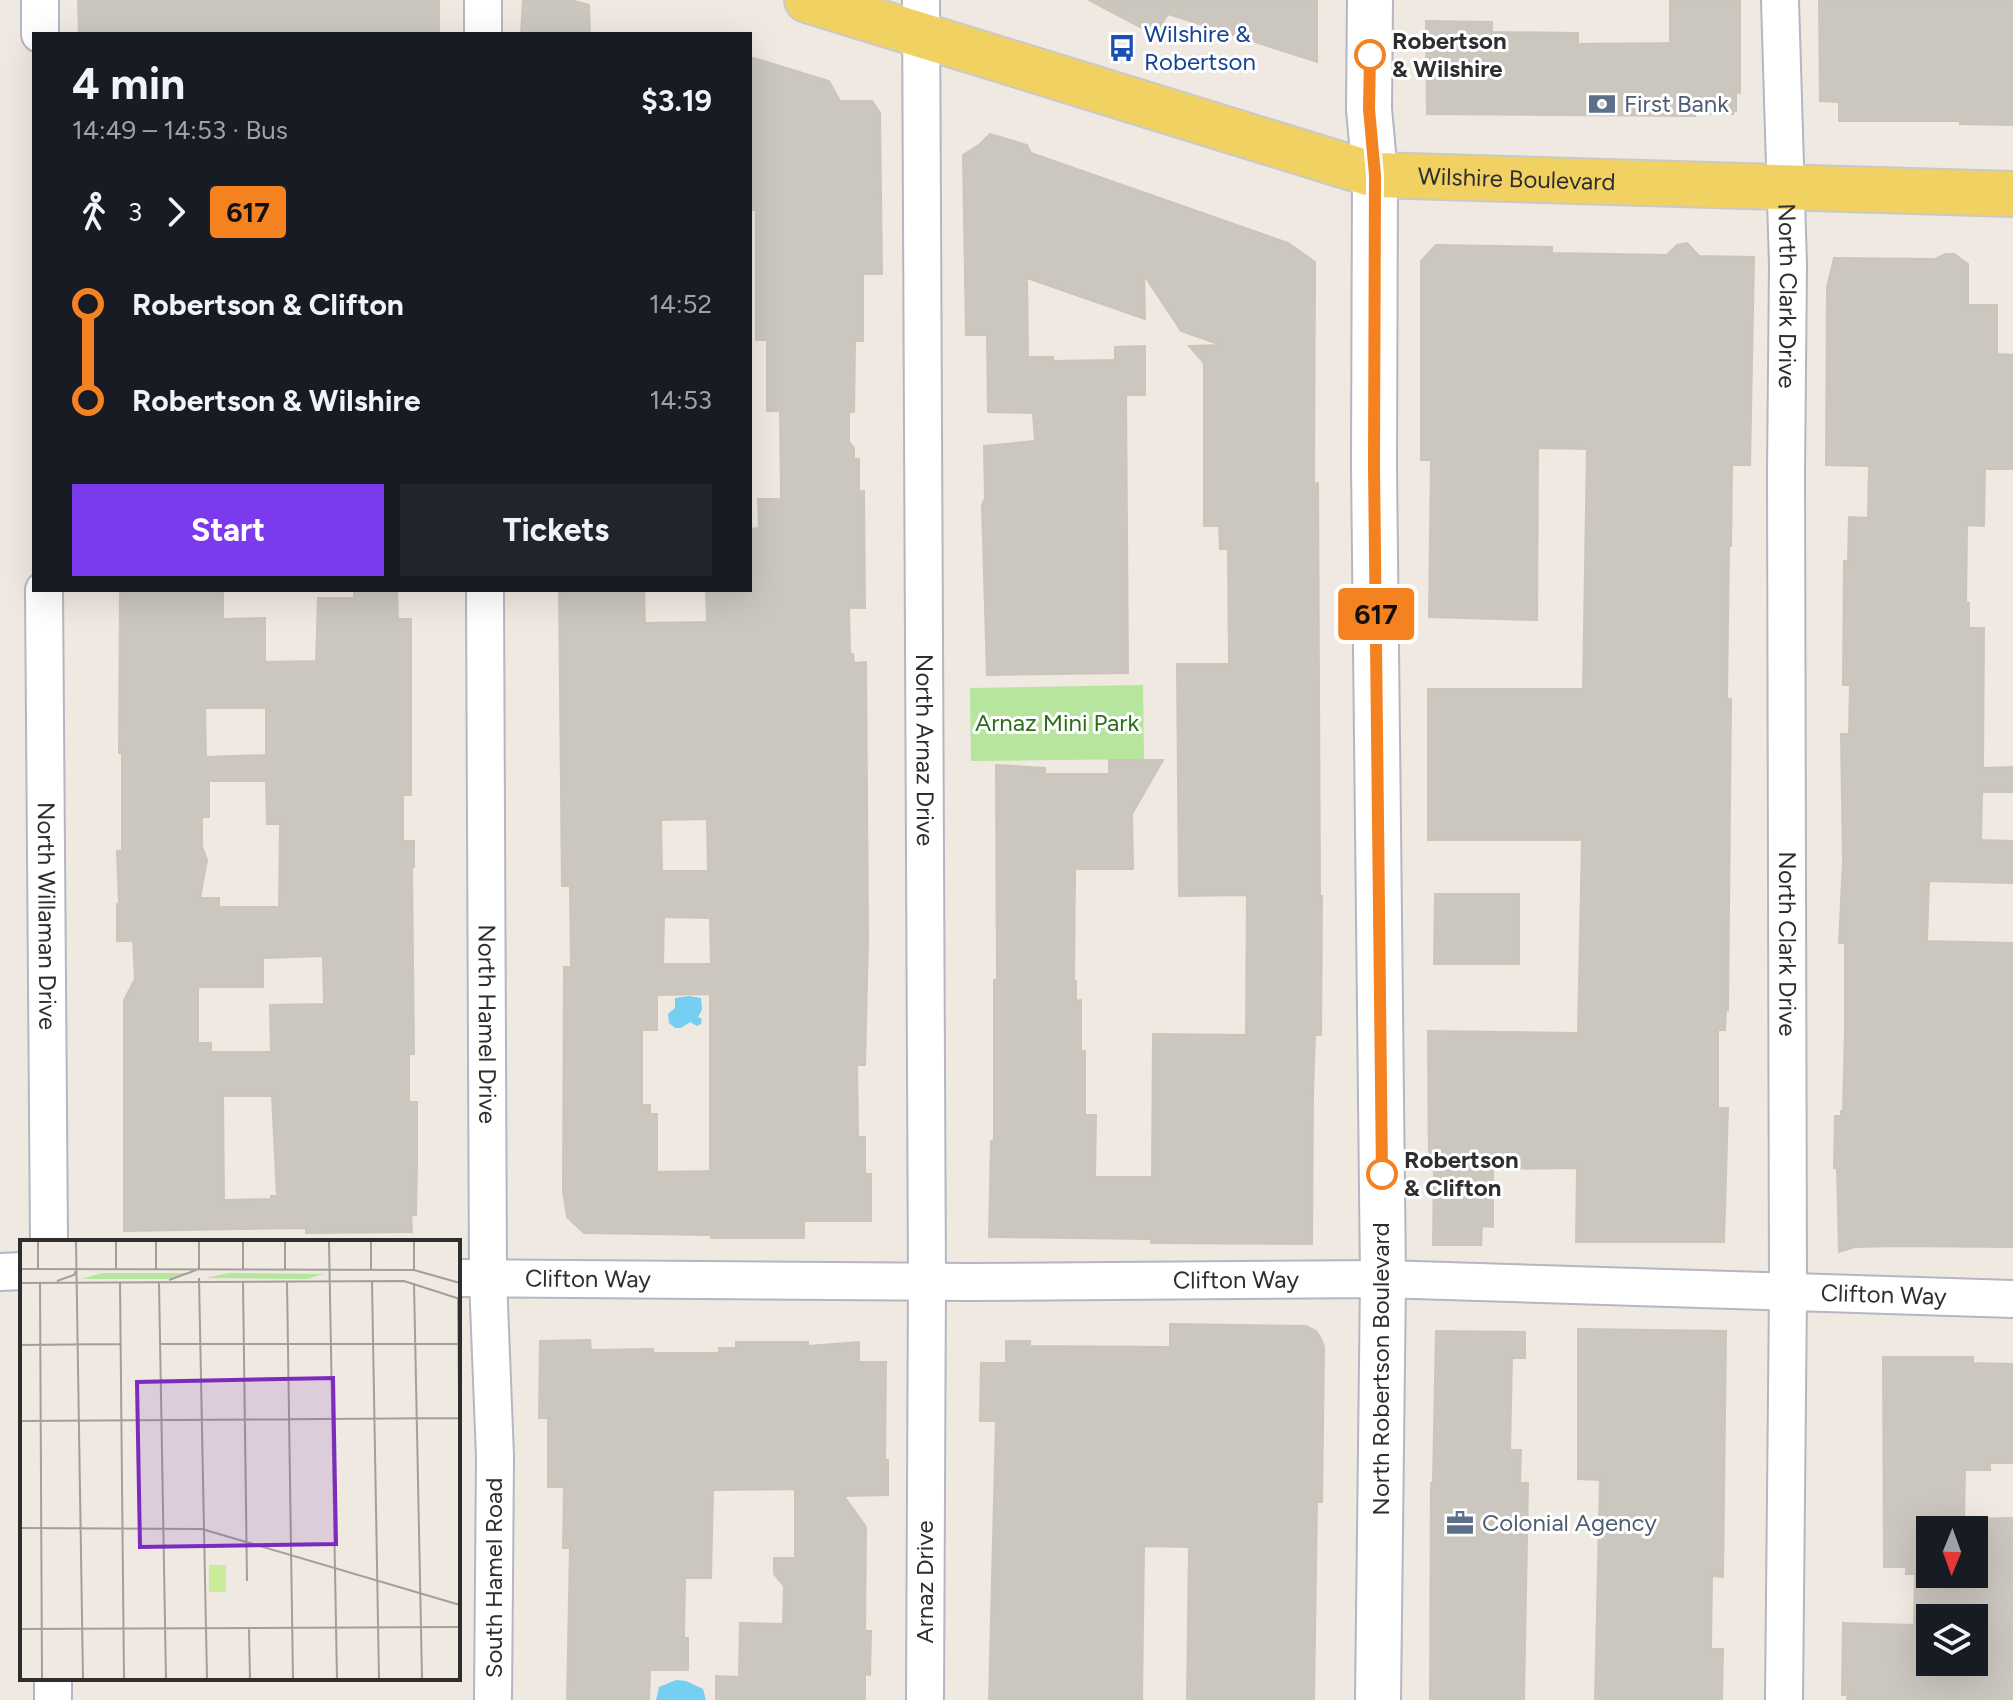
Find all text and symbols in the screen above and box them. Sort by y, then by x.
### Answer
place label: Wilshire & Robertson [1144,19,1256,76]
place label: Robertson & Wilshire [1392,26,1507,83]
bus stop icon: Wilshire & Robertson [1107,33,1137,63]
marker: Robertson & Wilshire [1355,40,1385,70]
text: 4 min [72,57,185,110]
text: $3.19 [641,82,712,119]
bank icon: First Bank [1587,89,1617,119]
place label: First Bank [1624,89,1729,118]
text: 14:49 – 14:53 · Bus [72,114,288,146]
street label: Wilshire Boulevard [1417,161,1616,196]
icon: walk [72,190,116,234]
icon: forward [154,190,198,234]
text: 617 [226,195,270,229]
text: 3 [128,196,142,228]
street label: North Clark Drive [1772,203,1803,389]
text: Robertson & Clifton [132,286,404,323]
text: 14:52 [649,288,712,320]
text: Robertson & Wilshire [132,382,421,419]
text: 14:53 [649,384,712,416]
button: Start [72,484,384,576]
button: Tickets [400,484,712,576]
line badge: 617 [1330,588,1422,640]
text: 617 [1354,597,1398,631]
street label: North Arnaz Drive [910,654,940,846]
park label: Arnaz Mini Park [975,708,1139,737]
street label: North Willaman Drive [32,802,62,1030]
street label: North Clark Drive [1773,851,1802,1036]
street label: North Hamel Drive [472,924,502,1124]
place label: Robertson & Clifton [1404,1145,1519,1202]
marker: Robertson & Clifton [1367,1159,1397,1189]
street label: North Robertson Boulevard [1366,1222,1395,1516]
inset map [20,1240,460,1680]
street label: Clifton Way [525,1264,652,1294]
street label: Clifton Way [1173,1265,1299,1295]
street label: Clifton Way [1820,1278,1948,1311]
street label: South Hamel Road [479,1478,508,1678]
office icon: Colonial Agency [1445,1508,1475,1538]
place label: Colonial Agency [1482,1508,1657,1537]
north arrow [1916,1516,1988,1588]
map controls [1916,1516,1988,1676]
street label: Arnaz Drive [910,1520,939,1644]
button: layers [1916,1604,1988,1676]

